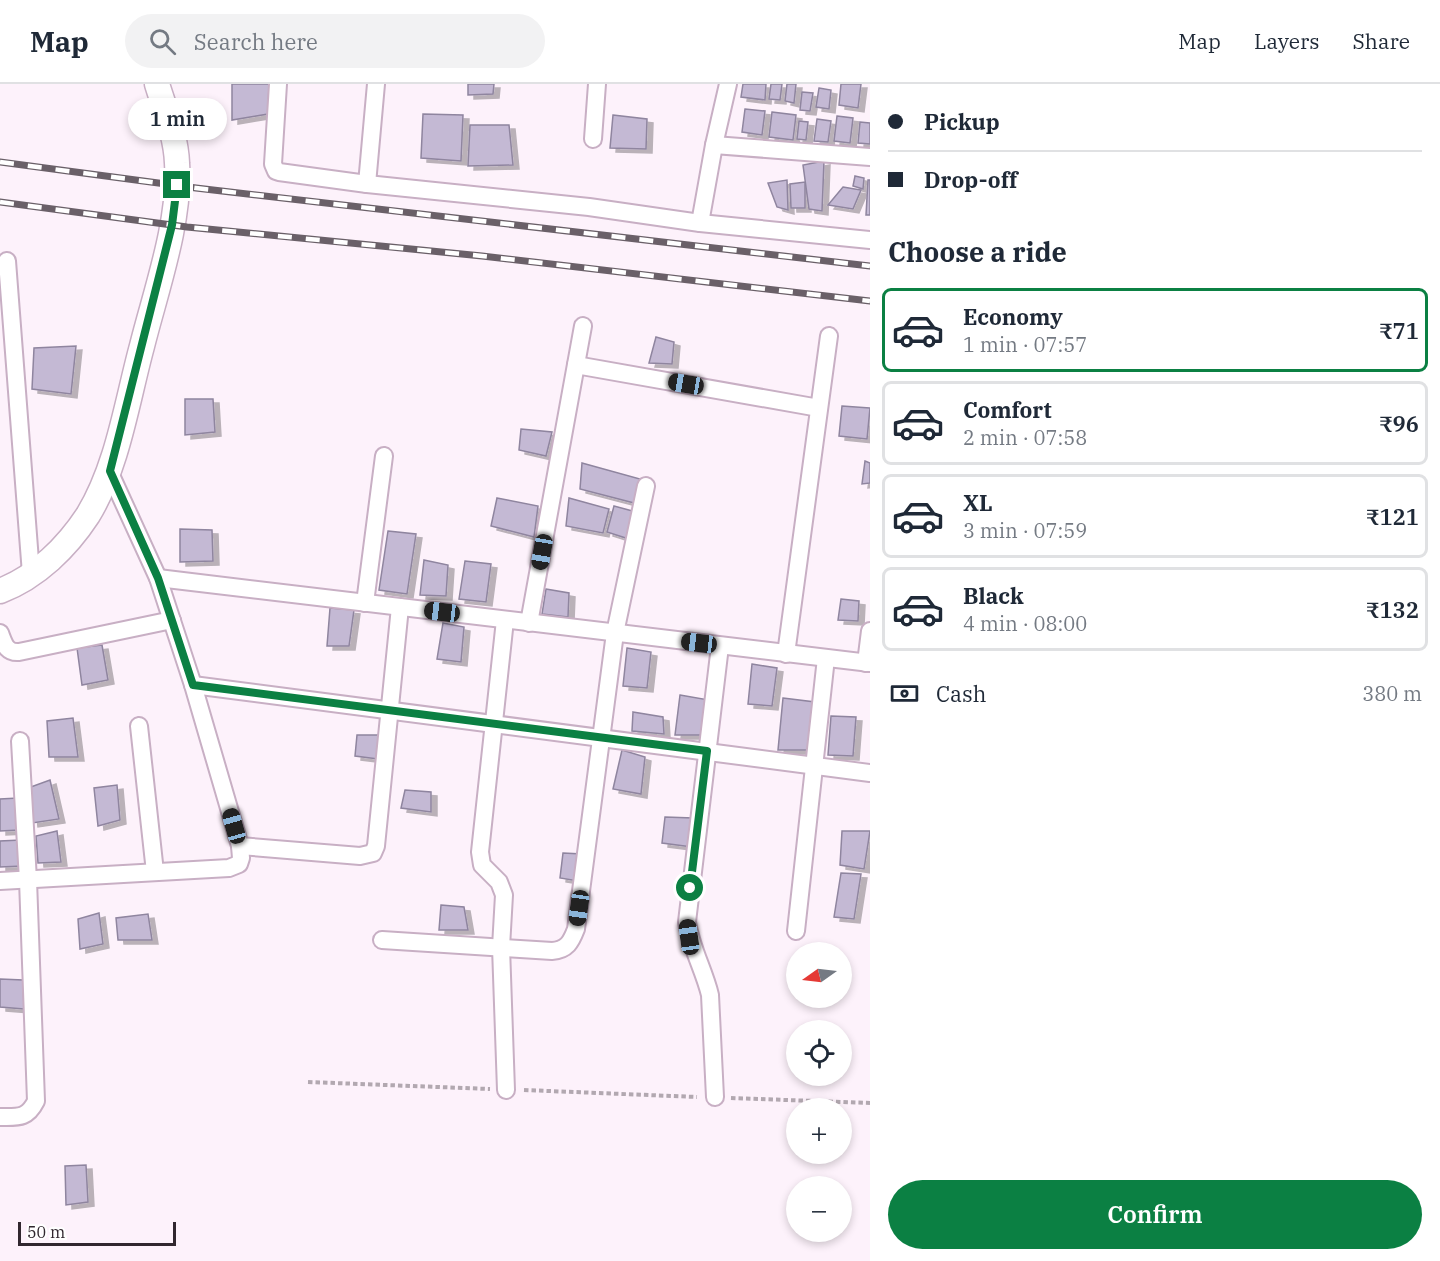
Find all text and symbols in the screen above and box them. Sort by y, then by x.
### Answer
search box [125,14,545,68]
text: Map [30,23,89,60]
icon: search [146,25,179,58]
text: Search here [194,27,318,56]
text: Map [1178,27,1221,55]
text: Layers [1254,27,1320,55]
text: Share [1353,27,1410,55]
callout: 1 min [128,98,226,140]
text: 1 min [150,105,205,132]
text: Pickup [924,107,1000,136]
text: Drop-off [924,165,1018,194]
route end [163,171,190,198]
text: Choose a ride [888,234,1067,269]
text: Economy [963,302,1063,331]
icon: car [891,303,945,357]
text: ₹71 [1379,316,1419,345]
text: 1 min · 07:57 [963,331,1087,358]
car [667,372,705,396]
text: Comfort [963,395,1052,424]
icon: car [891,396,945,450]
text: ₹96 [1379,409,1419,438]
text: 2 min · 07:58 [963,424,1087,451]
text: XL [963,488,993,517]
icon: car [891,489,945,543]
text: ₹121 [1366,502,1419,531]
text: 3 min · 07:59 [963,517,1087,544]
car [530,533,554,571]
text: Black [963,581,1024,610]
icon: car [891,582,945,636]
text: ₹132 [1366,595,1419,624]
car [423,601,461,623]
text: 4 min · 08:00 [963,610,1087,637]
car [680,632,718,654]
icon: cash [888,677,921,710]
text: Cash [936,679,987,708]
text: 380 m [1362,680,1422,707]
car [220,806,248,846]
route start [676,874,703,901]
car [568,889,590,927]
car [678,918,700,956]
north arrow [786,942,852,1008]
map controls [786,942,852,1242]
button: locate [786,1020,852,1086]
button: + [786,1098,852,1164]
button: − [786,1176,852,1242]
button: Confirm [888,1180,1422,1249]
scale bar [18,1219,176,1246]
text: 50 m [27,1222,65,1242]

